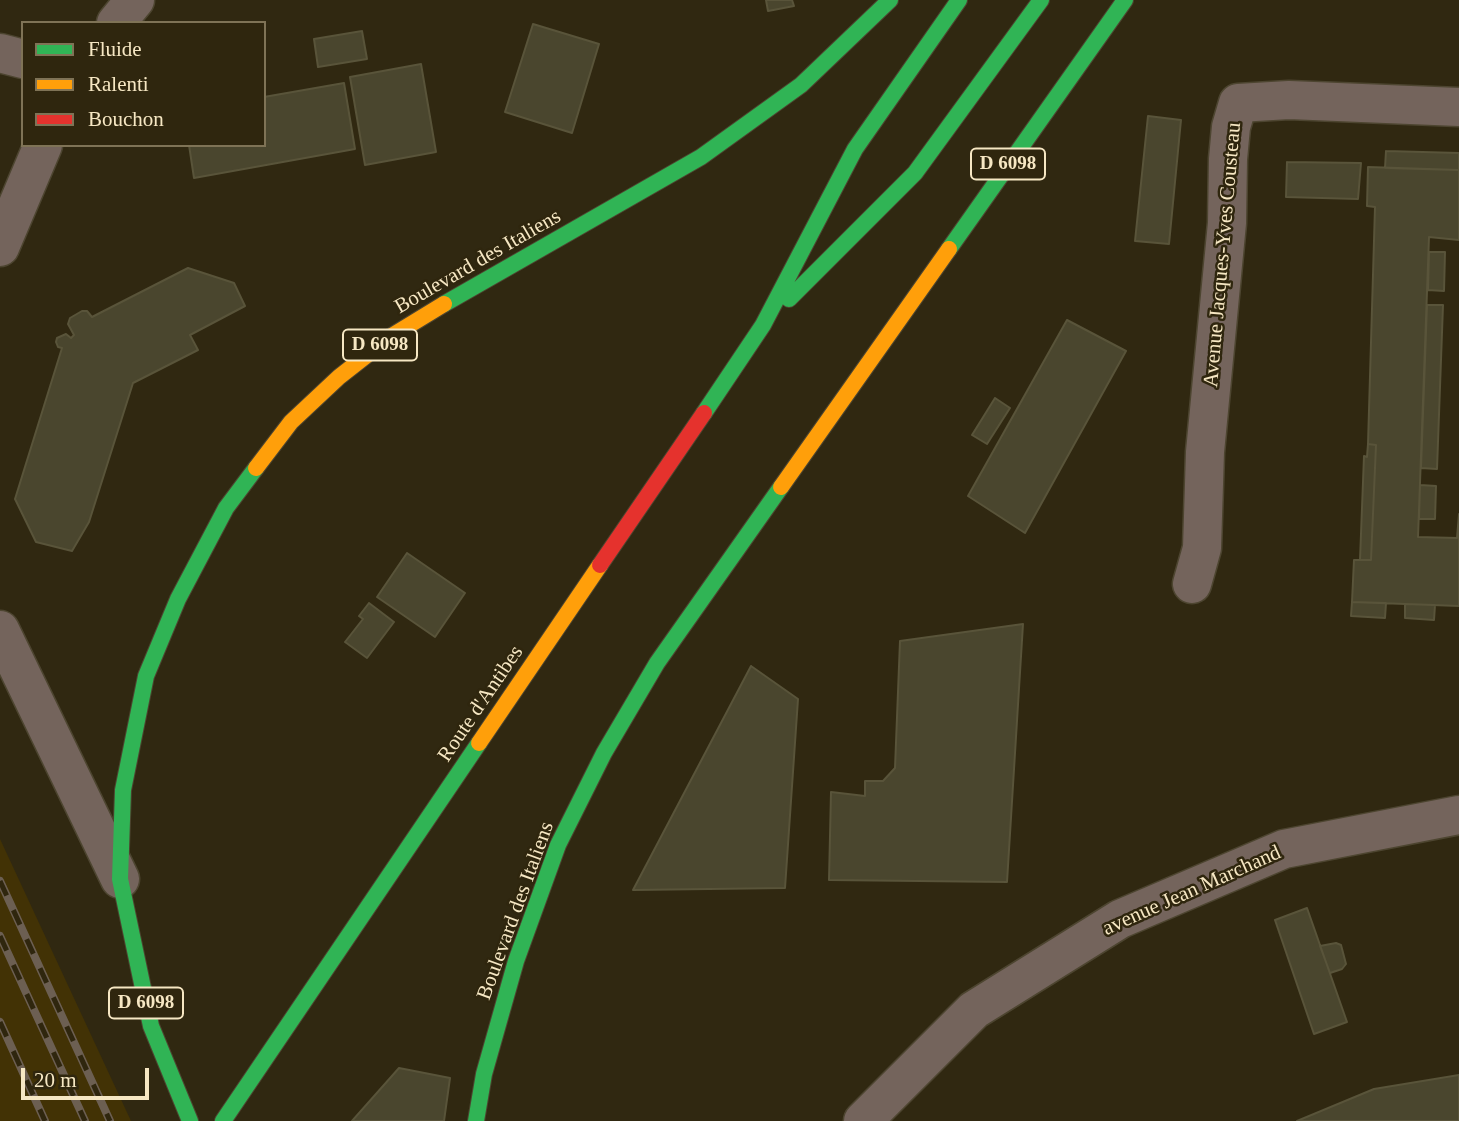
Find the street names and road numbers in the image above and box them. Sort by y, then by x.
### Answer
street label: Avenue Jacques-Yves Cousteau [1199,122,1247,388]
road number: D 6098 [971,148,1045,180]
street label: Boulevard des Italiens [390,204,566,320]
road number: D 6098 [343,330,417,360]
street label: Route d'Antibes [433,641,529,767]
street label: Boulevard des Italiens [472,818,560,1004]
street label: avenue Jean Marchand [1099,840,1285,942]
road number: D 6098 [109,987,183,1018]

